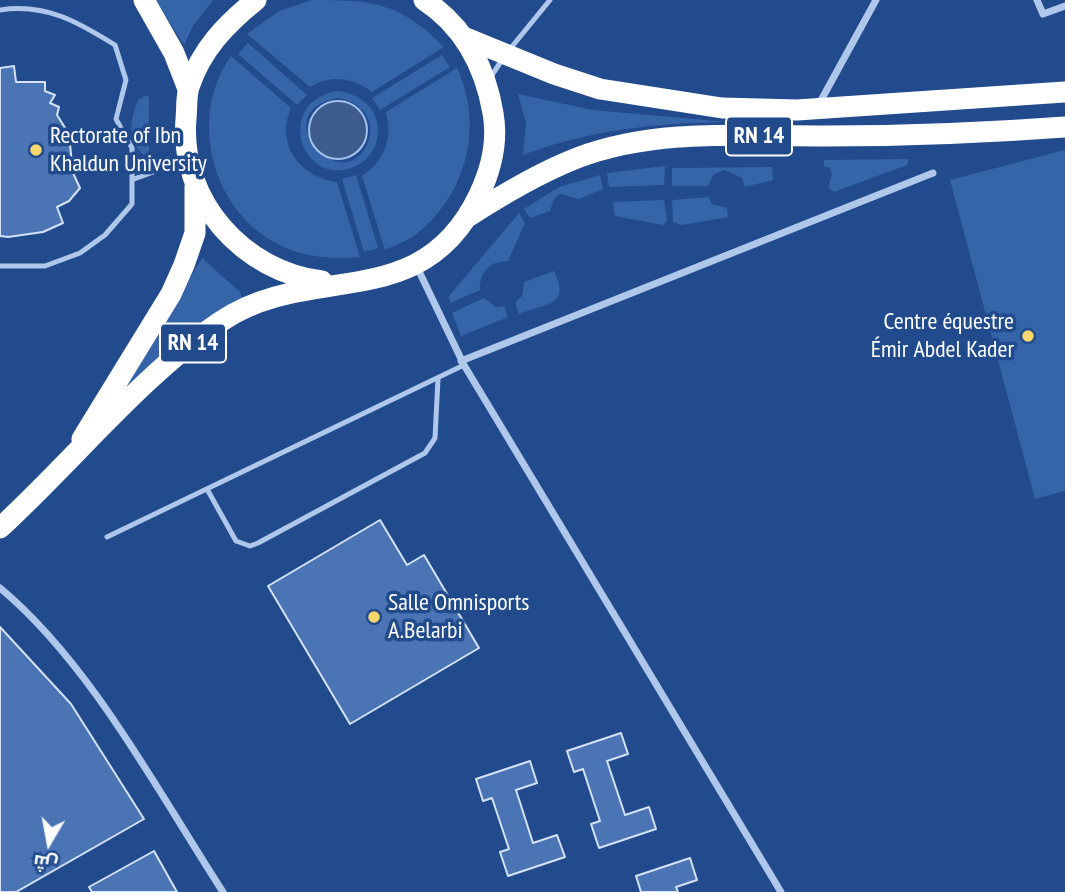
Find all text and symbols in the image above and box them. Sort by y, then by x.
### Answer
road number: RN 14 [726,116,792,155]
place label: Rectorate of Ibn Khaldun University [50,122,207,178]
marker: Rectorate of Ibn Khaldun University [28,142,44,158]
place label: Centre équestre Émir Abdel Kader [871,308,1014,364]
road number: RN 14 [160,324,226,362]
marker: Centre équestre Émir Abdel Kader [1020,328,1036,344]
place label: Salle Omnisports A.Belarbi [388,589,529,645]
marker: Salle Omnisports A.Belarbi [366,609,382,625]
north arrow [14,808,84,878]
text: ش [31,850,59,878]

